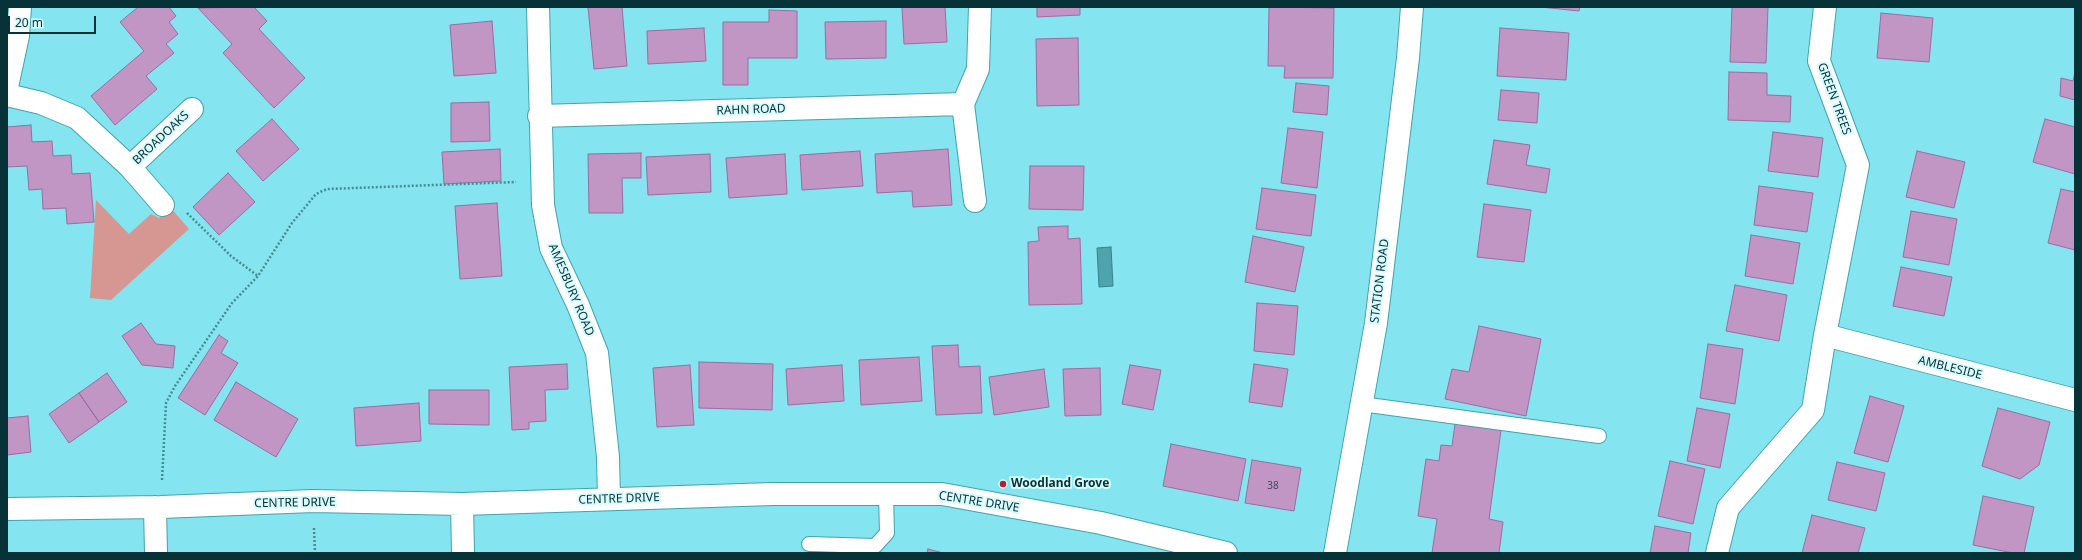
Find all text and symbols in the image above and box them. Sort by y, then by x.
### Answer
scale bar [10,8,98,34]
text: 20 m [15,14,43,31]
street label: GREEN TREES [1814,61,1854,137]
street label: RAHN ROAD [716,102,786,118]
street label: BROADOAKS [130,108,192,168]
street label: STATION ROAD [1368,238,1392,324]
street label: AMESBURY ROAD [545,242,597,338]
street label: AMBLESIDE [1917,353,1983,383]
place label: Woodland Grove [1011,477,1109,491]
marker: Woodland Grove [998,479,1008,489]
house number: 38 [1267,480,1279,492]
street label: CENTRE DRIVE [938,489,1020,515]
street label: CENTRE DRIVE [578,490,660,508]
street label: CENTRE DRIVE [254,495,336,511]

